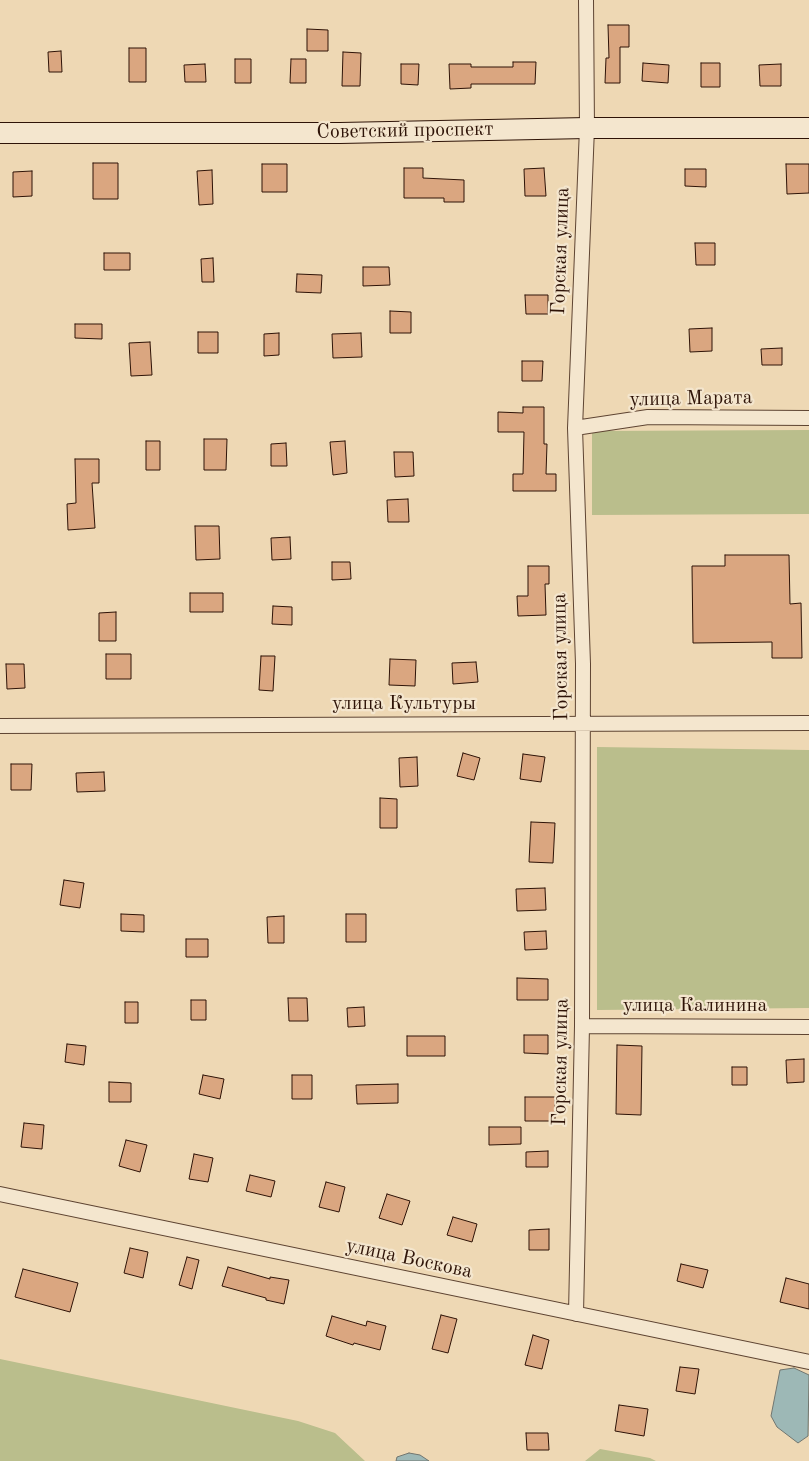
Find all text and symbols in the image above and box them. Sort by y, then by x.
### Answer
street label: Советский проспект [316,117,494,145]
street label: Горская улица [547,187,575,315]
street label: улица Марата [629,386,753,412]
street label: Горская улица [548,593,574,721]
street label: улица Культуры [332,692,476,716]
street label: улица Калинина [623,994,767,1018]
street label: Горская улица [548,998,574,1126]
street label: улица Воскова [344,1234,474,1284]

